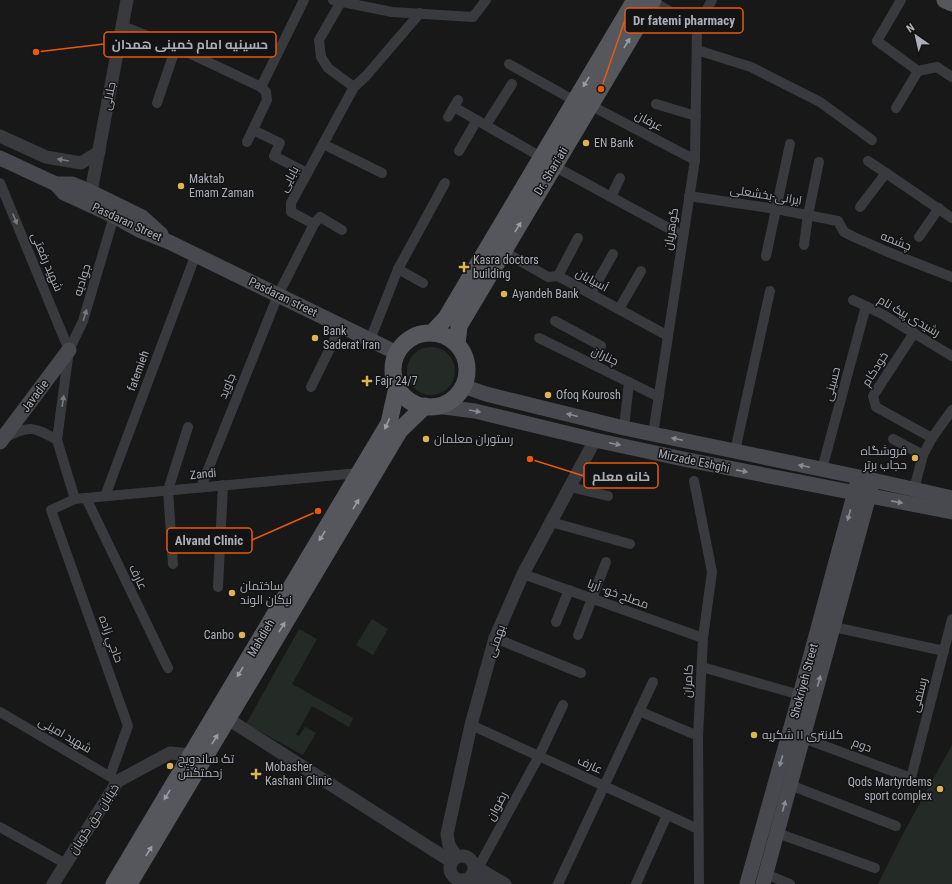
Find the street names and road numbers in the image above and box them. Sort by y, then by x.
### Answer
street label: جلالی [99,81,119,111]
street label: عرفان [633,108,665,134]
street label: Dr. Shari'ati [531,144,571,198]
street label: بابایی [276,164,302,194]
street label: ایرانی-بخشعلی [729,182,803,208]
street label: Pasdaran Street [90,200,165,244]
street label: گوهریان [661,207,681,251]
street label: چشمه [878,229,913,255]
street label: شهید رفعتی [28,230,66,294]
street label: جوادیه [71,262,93,298]
street label: آسیابان [573,265,611,295]
street label: Pasdaran street [246,274,320,320]
street label: رشیدی پیک نام [874,292,943,341]
street label: چناران [588,344,621,370]
street label: fatemieh [124,349,152,393]
street label: خودکام [859,349,892,389]
street label: حسینی [821,365,843,403]
street label: جاوید [216,371,238,401]
street label: Javadie [18,377,52,415]
street label: Mirzade Eshghi [657,447,731,475]
street label: Zandi [189,466,217,482]
street label: عارف [126,562,150,592]
street label: مصلح خو- آریا [585,576,651,613]
street label: حاجي زاده [93,613,126,666]
street label: Mahdieh [245,617,278,659]
street label: بهمنی [484,623,508,659]
street label: Shokriyeh Street [787,642,821,720]
street label: کامران [680,664,696,698]
street label: رستمی [908,676,930,714]
street label: شهید امینی [36,714,94,756]
street label: دوم [850,735,874,756]
street label: عارف [575,753,605,777]
street label: خیابان حق گویان [66,781,122,857]
street label: رضوان [484,789,510,823]

